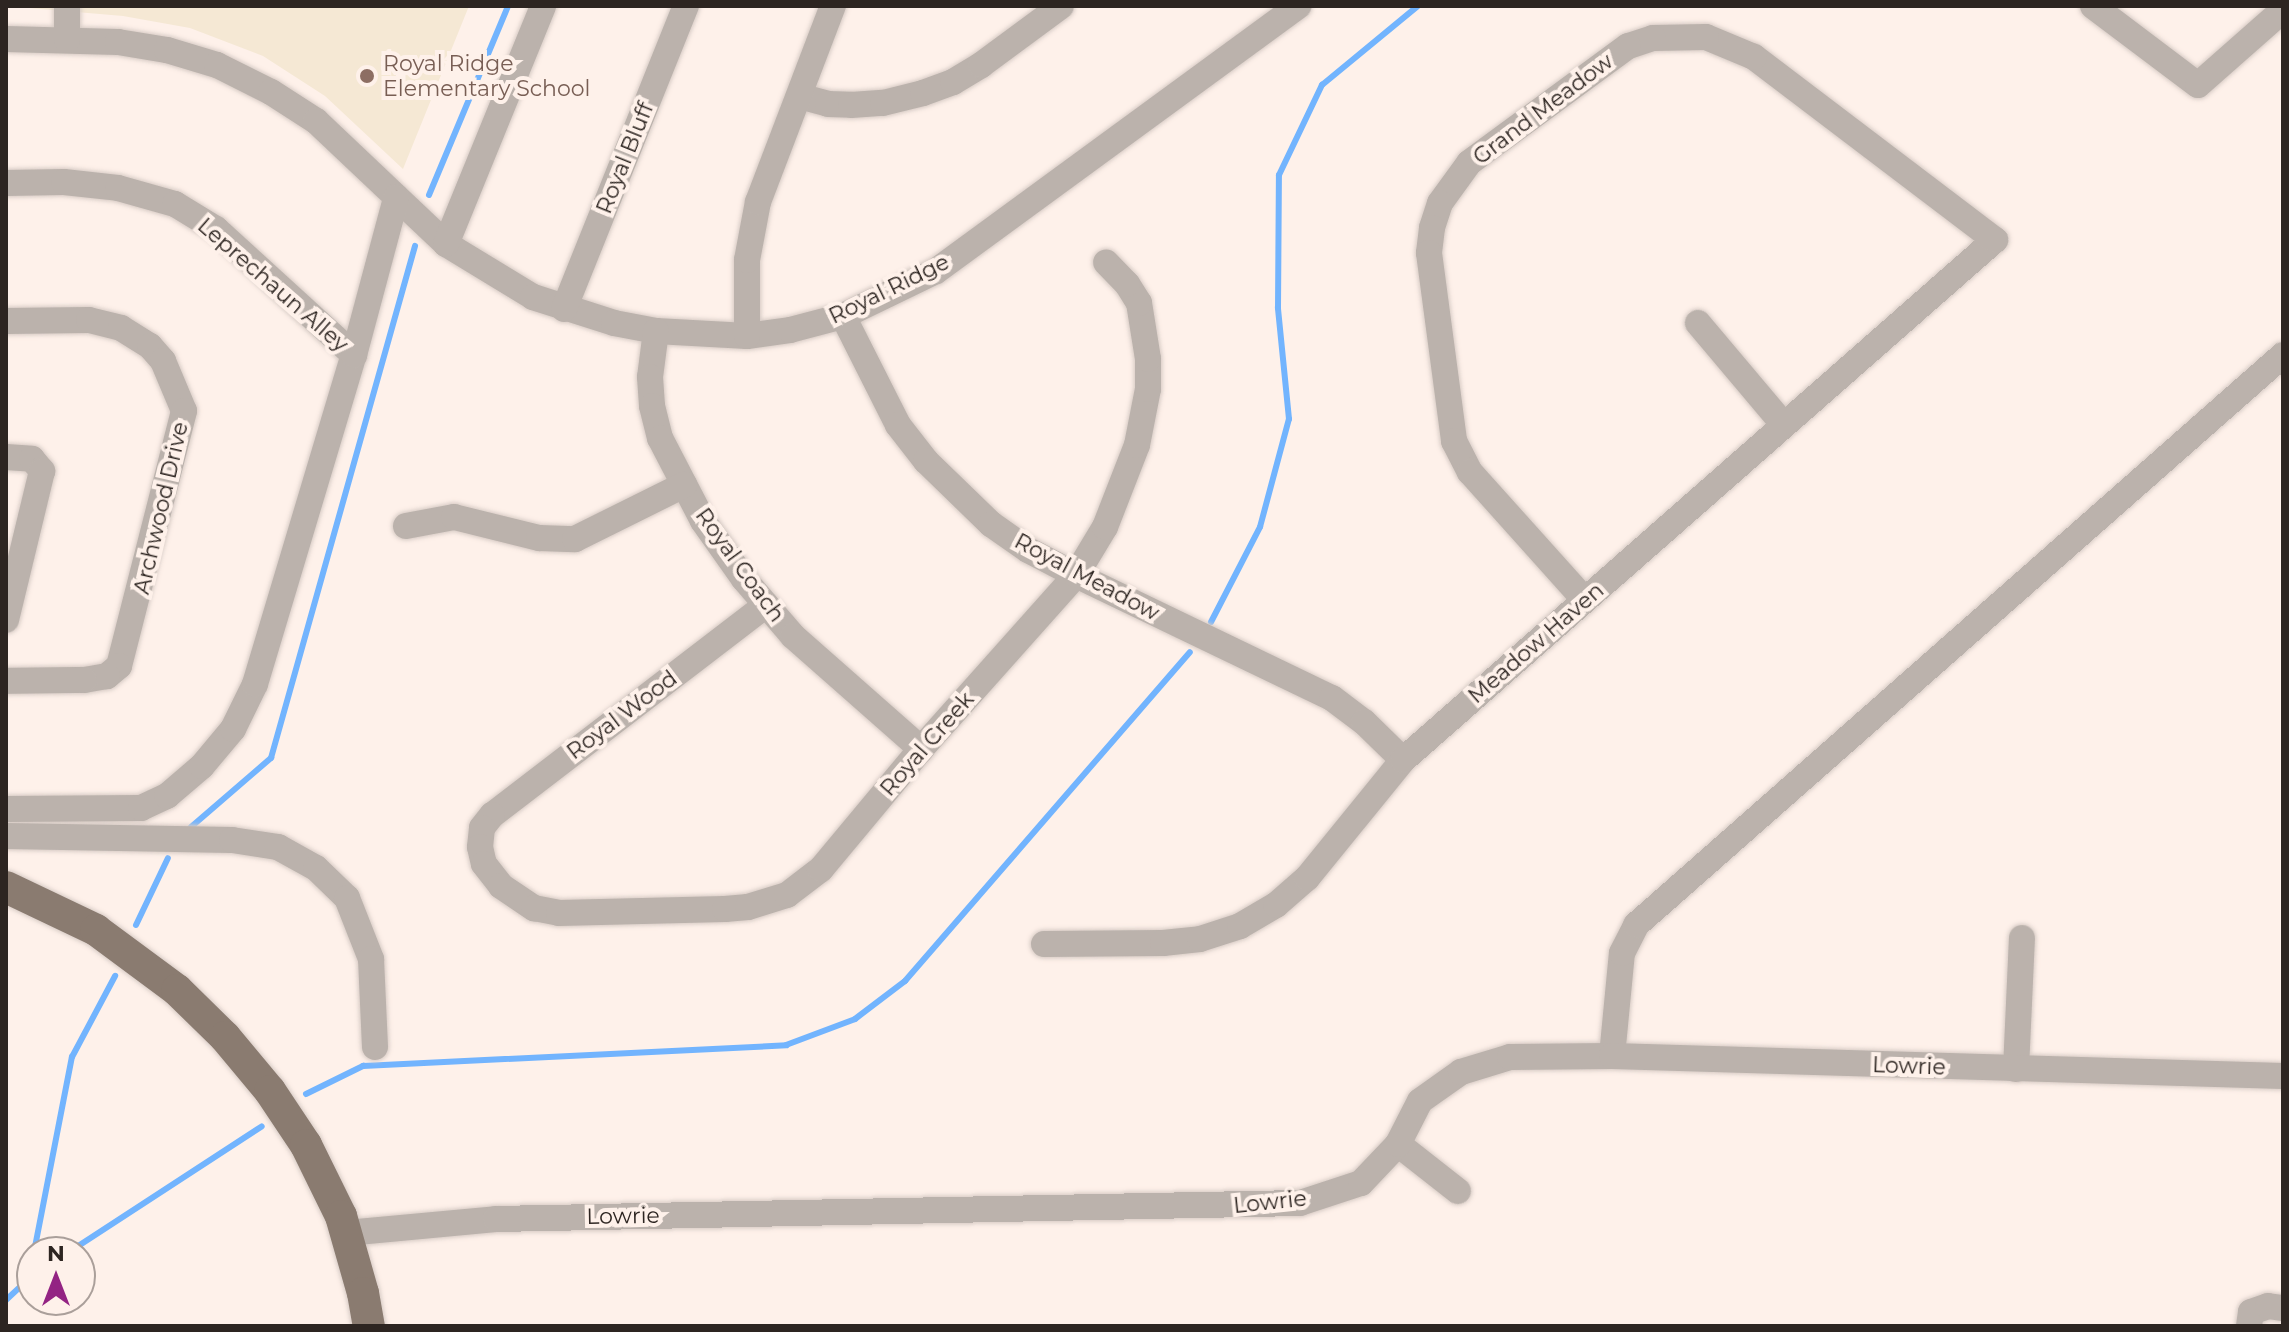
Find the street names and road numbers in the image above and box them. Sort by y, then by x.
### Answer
street label: Grand Meadow [1468,48,1618,170]
street label: Royal Bluff [591,98,659,218]
street label: Leprechaun Alley [192,212,354,358]
street label: Royal Ridge [825,249,953,329]
street label: Archwood Drive [128,419,194,597]
street label: Royal Coach [690,503,790,627]
street label: Royal Meadow [1010,528,1164,626]
street label: Meadow Haven [1463,577,1609,709]
street label: Royal Wood [562,665,682,765]
street label: Royal Creek [875,687,979,801]
street label: Lowrie [1872,1052,1946,1080]
street label: Lowrie [1232,1185,1308,1219]
street label: Lowrie [586,1202,660,1230]

